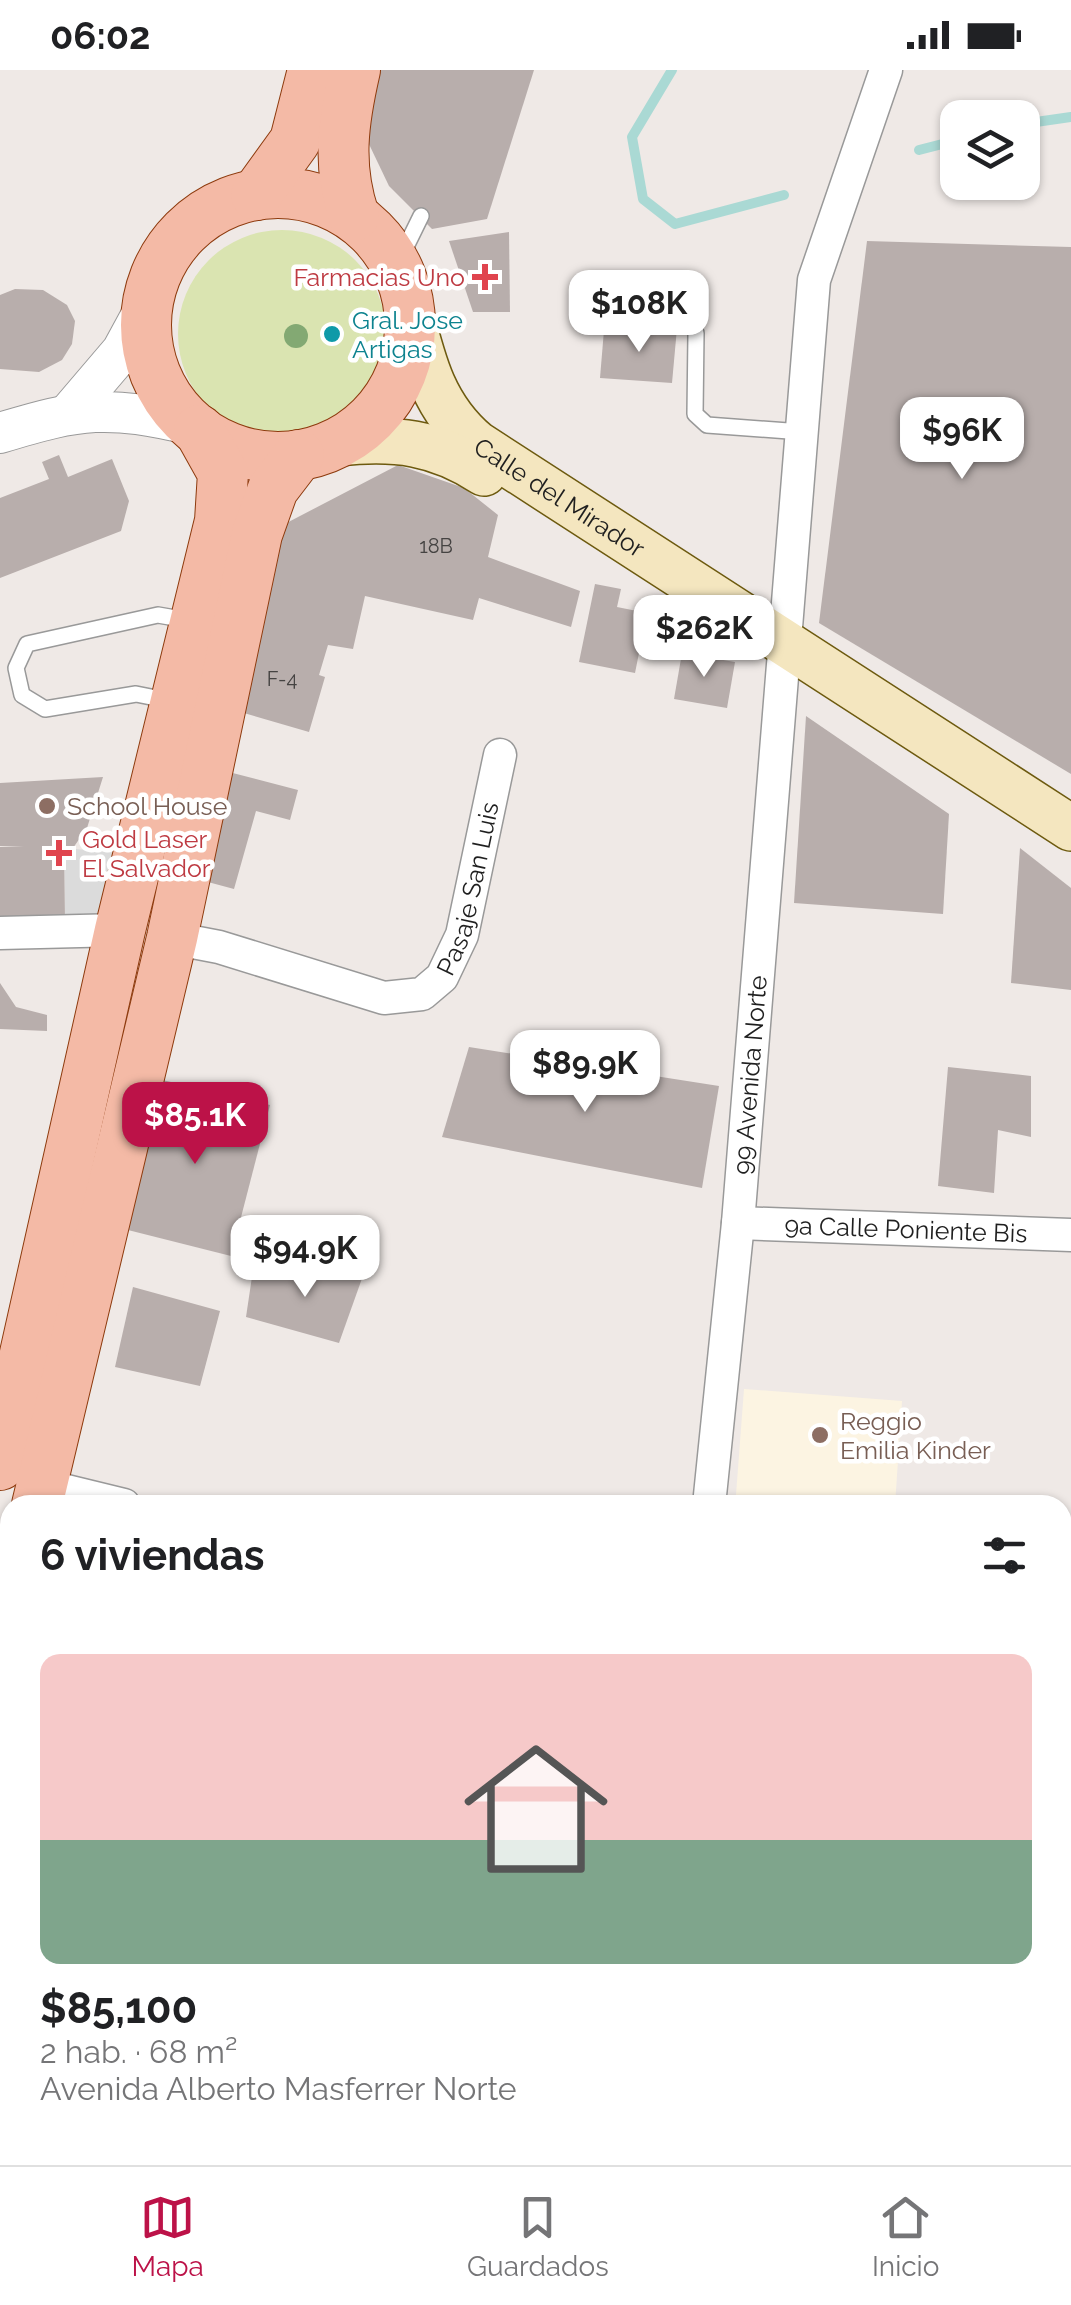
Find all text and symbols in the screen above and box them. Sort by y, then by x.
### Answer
text: 06:02 [50,13,151,58]
map controls [940,100,1040,200]
button: layers [940,100,1040,200]
place label: Farmacias Uno [293,262,465,292]
marker: Farmacias Uno [474,266,496,288]
pin: $108K [569,270,709,355]
text: $108K [591,284,687,321]
place label: Gral. Jose Artigas [352,305,463,364]
marker: Gral. Jose Artigas [321,323,343,345]
pin: $96K [903,397,1021,482]
text: $96K [922,411,1002,448]
street label: Calle del Mirador [468,431,651,564]
house number: 18B [419,534,453,558]
pin: $262K [634,595,774,680]
text: $262K [655,609,753,646]
house number: F-4 [267,667,297,691]
place label: School House [67,791,227,821]
marker: School House [36,795,58,817]
street label: Pasaje San Luis [430,799,505,980]
place label: Gold Laser El Salvador [82,824,211,883]
marker: Gold Laser El Salvador [46,840,72,866]
street label: 99 Avenida Norte [727,974,773,1176]
pin: $89.9K [504,1030,666,1115]
text: $89.9K [532,1044,638,1081]
pin: $85.1K [114,1082,276,1167]
text: $85.1K [144,1096,246,1133]
street label: 9a Calle Poniente Bis [784,1210,1028,1248]
pin: $94.9K [224,1215,386,1300]
text: $94.9K [253,1229,357,1266]
place label: Reggio Emilia Kinder [840,1406,991,1465]
marker: Reggio Emilia Kinder [809,1424,831,1446]
icon: filters [977,1528,1032,1583]
text: 6 viviendas [40,1531,265,1580]
icon: home [446,1719,626,1899]
text: $85,100 [40,1984,197,2033]
text: 2 hab. · 68 m² [40,2033,237,2070]
text: Avenida Alberto Masferrer Norte [40,2070,517,2107]
tab: Mapa [132,2190,204,2283]
tab: Guardados [467,2190,609,2283]
tab: Inicio [872,2190,939,2283]

